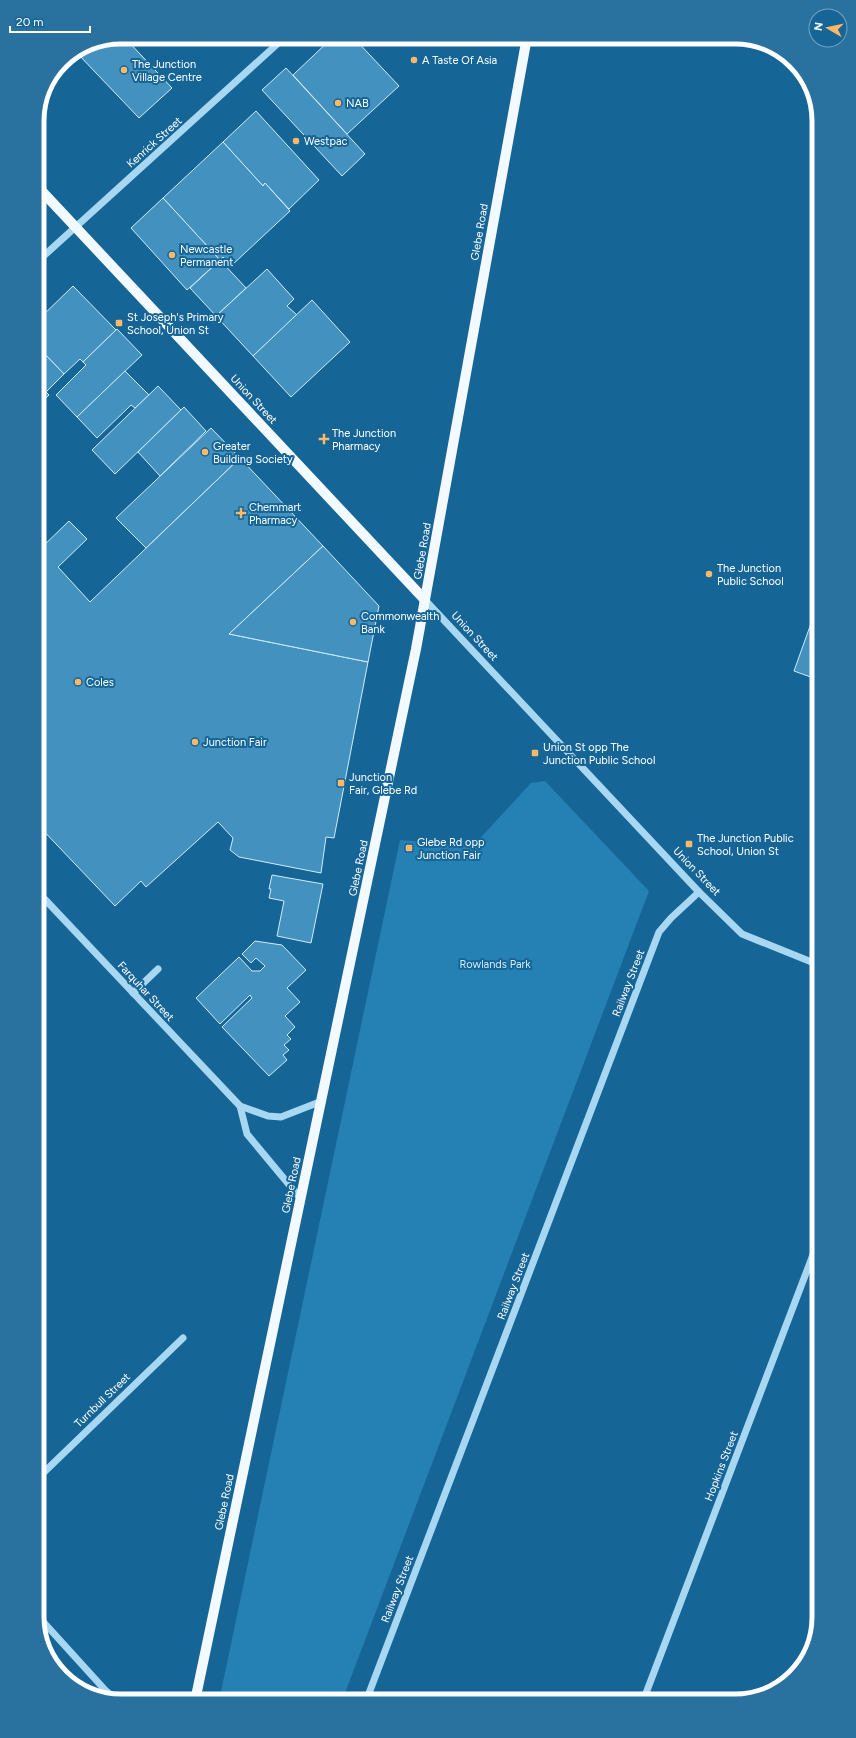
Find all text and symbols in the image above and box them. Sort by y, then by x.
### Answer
scale bar [10,8,90,34]
north arrow [808,8,848,48]
text: 20 m [16,15,44,29]
text: N [812,21,826,32]
place label: A Taste Of Asia [422,54,497,67]
marker: A Taste Of Asia [409,55,419,65]
place label: The Junction Village Centre [132,58,202,84]
marker: The Junction Village Centre [119,65,129,75]
place label: NAB [346,97,369,110]
marker: NAB [333,98,343,108]
street label: Kenrick Street [124,114,185,171]
place label: Westpac [304,135,348,148]
marker: Westpac [291,136,301,146]
street label: Glebe Road [468,203,491,261]
place label: Newcastle Permanent [180,243,233,269]
marker: Newcastle Permanent [167,250,177,260]
place label: St Joseph's Primary School, Union St [127,311,224,337]
marker: St Joseph's Primary School, Union St [114,318,124,328]
street label: Union Street [228,372,280,427]
place label: The Junction Pharmacy [332,427,396,453]
marker: The Junction Pharmacy [319,434,329,444]
place label: Greater Building Society [213,440,293,466]
marker: Greater Building Society [200,447,210,457]
place label: Chemmart Pharmacy [249,501,301,527]
marker: Chemmart Pharmacy [236,508,246,518]
street label: Glebe Road [411,522,434,580]
place label: The Junction Public School [717,562,784,588]
marker: The Junction Public School [704,569,714,579]
street label: Union Street [449,609,501,664]
place label: Commonwealth Bank [361,610,439,636]
marker: Commonwealth Bank [348,617,358,627]
place label: Coles [86,676,114,689]
marker: Coles [73,677,83,687]
place label: Junction Fair [203,736,267,749]
marker: Junction Fair [190,737,200,747]
place label: Union St opp The Junction Public School [543,741,655,767]
marker: Union St opp The Junction Public School [530,748,540,758]
place label: Junction Fair, Glebe Rd [349,771,417,797]
marker: Junction Fair, Glebe Rd [336,778,346,788]
place label: The Junction Public School, Union St [697,832,794,858]
place label: Glebe Rd opp Junction Fair [417,836,485,862]
street label: Glebe Road [346,839,371,897]
marker: The Junction Public School, Union St [684,839,694,849]
marker: Glebe Rd opp Junction Fair [404,843,414,853]
street label: Union Street [670,844,723,898]
street label: Railway Street [610,948,647,1019]
park label: Rowlands Park [459,958,531,971]
street label: Farquhar Street [115,959,177,1024]
street label: Glebe Road [279,1156,304,1214]
street label: Railway Street [495,1251,532,1322]
street label: Turnbull Street [72,1371,133,1430]
street label: Hopkins Street [702,1429,741,1503]
street label: Glebe Road [212,1473,237,1531]
street label: Railway Street [379,1554,416,1625]

